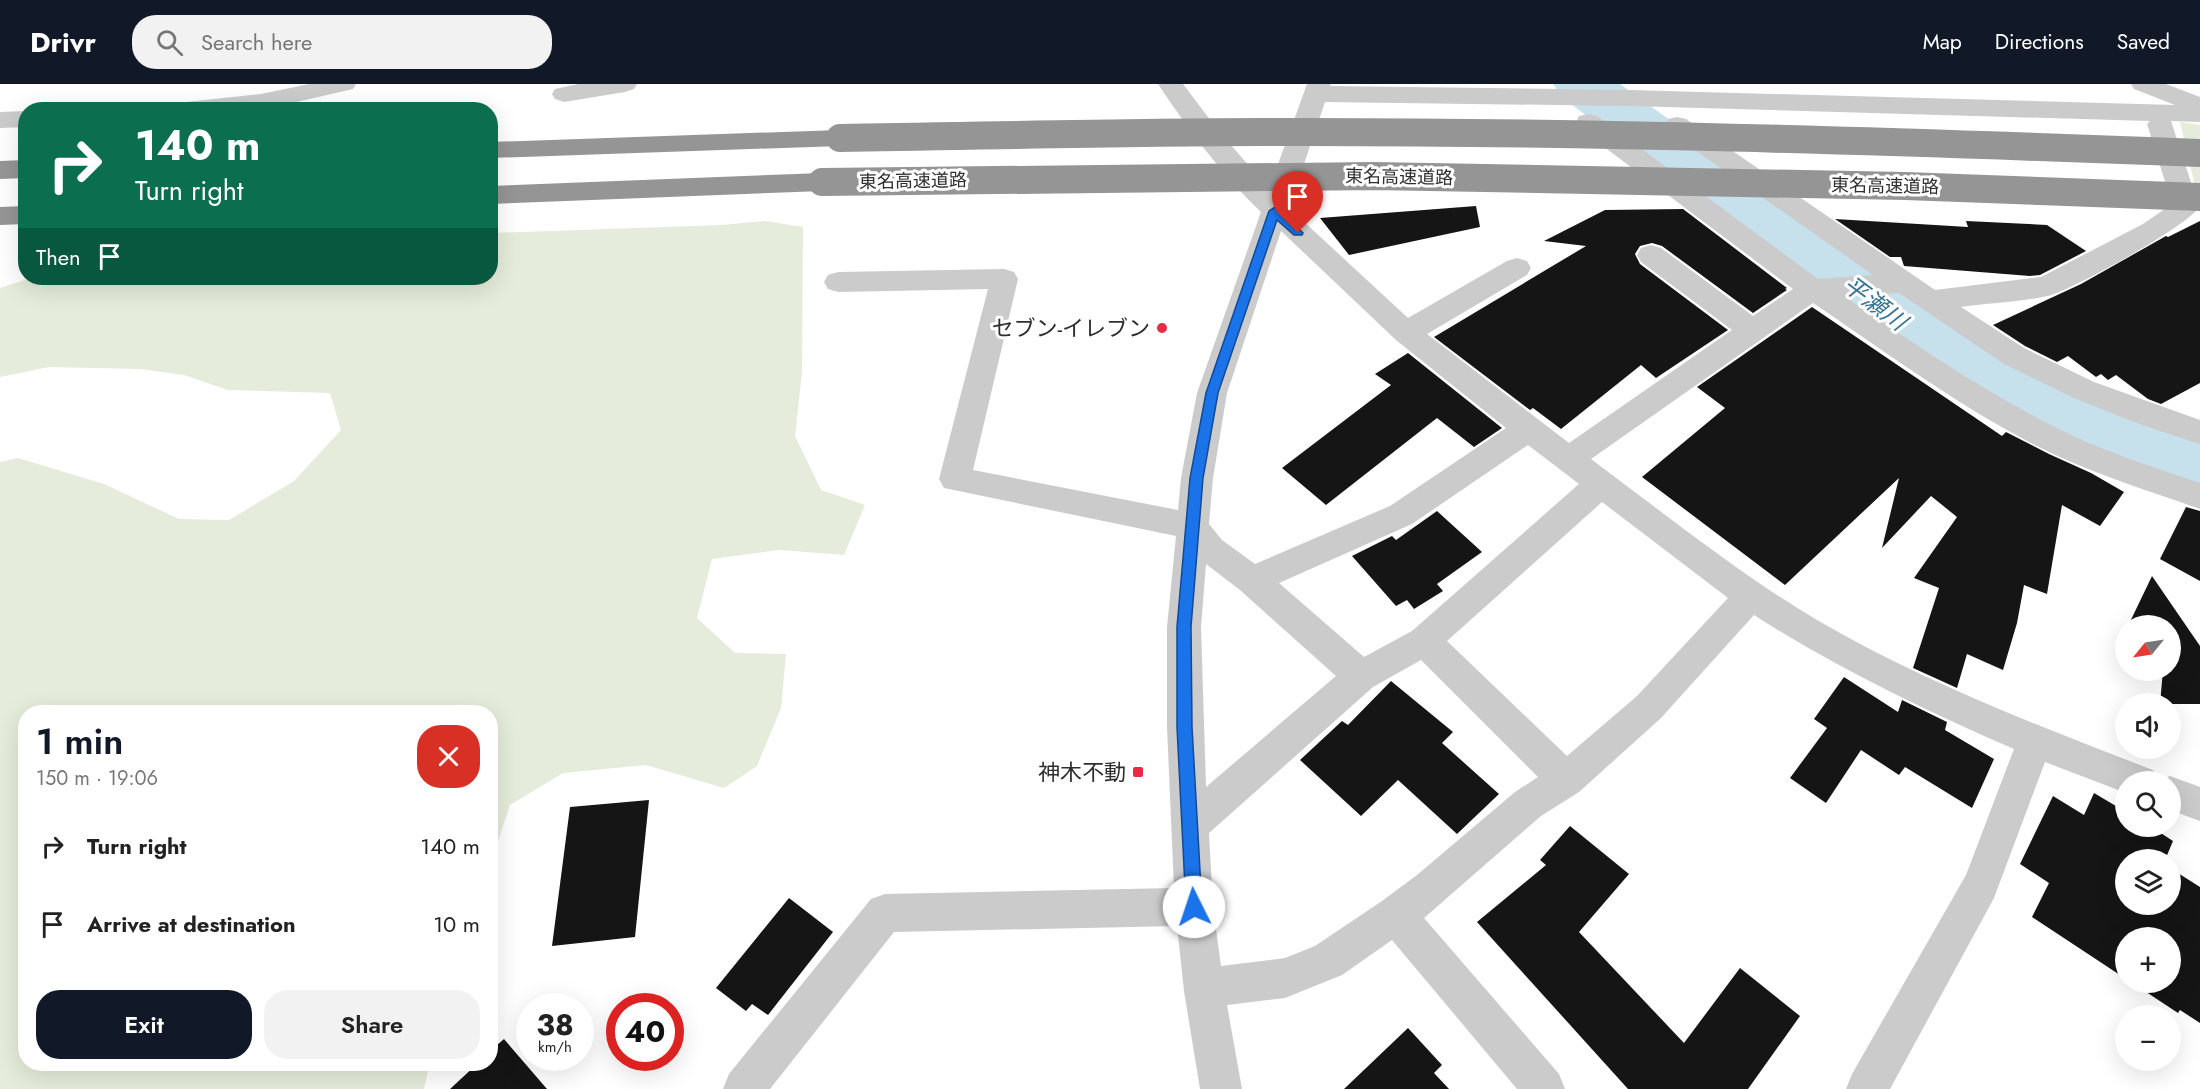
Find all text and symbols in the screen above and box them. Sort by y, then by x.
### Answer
search box [132,15,552,69]
text: Drivr [30,22,96,63]
icon: search [153,26,186,59]
text: Search here [201,26,312,58]
text: Map [1923,27,1962,57]
text: Directions [1995,27,2084,57]
text: Saved [2117,27,2170,57]
text: 140 m [135,115,261,176]
icon: right [36,126,114,204]
street label: 東名高速道路 [1345,163,1453,191]
street label: 東名高速道路 [859,167,967,195]
text: Turn right [135,171,243,210]
pin [1272,171,1323,233]
street label: 東名高速道路 [1831,172,1939,200]
icon: arrive [1281,180,1314,213]
icon: arrive [93,240,126,273]
text: Then [36,241,81,273]
water label: 平瀬川 [1836,267,1917,340]
place label: セブン-イレブン [991,312,1150,344]
marker: セブン-イレブン [1155,321,1169,335]
north arrow [2115,615,2181,681]
map controls [2115,615,2181,1071]
button: sound [2115,693,2181,759]
text: 1 min [36,715,123,767]
button: close [417,725,480,788]
place label: 神木不動 [1038,756,1126,788]
text: 150 m · 19:06 [36,764,158,793]
marker: 神木不動 [1131,765,1145,779]
button: search [2115,771,2181,837]
icon: right [36,830,69,863]
text: Turn right [87,830,187,862]
text: 140 m [420,830,480,862]
button: layers [2115,849,2181,915]
position arrow [1162,875,1226,939]
icon: arrive [36,908,69,941]
text: Arrive at destination [87,908,296,940]
text: 10 m [433,908,480,940]
button: + [2115,927,2181,993]
button: Exit [36,990,252,1059]
button: Share [264,990,480,1059]
speed limit sign: 40 [606,993,684,1071]
text: 38 [536,1003,574,1046]
button: − [2115,1005,2181,1071]
text: km/h [538,1036,572,1058]

